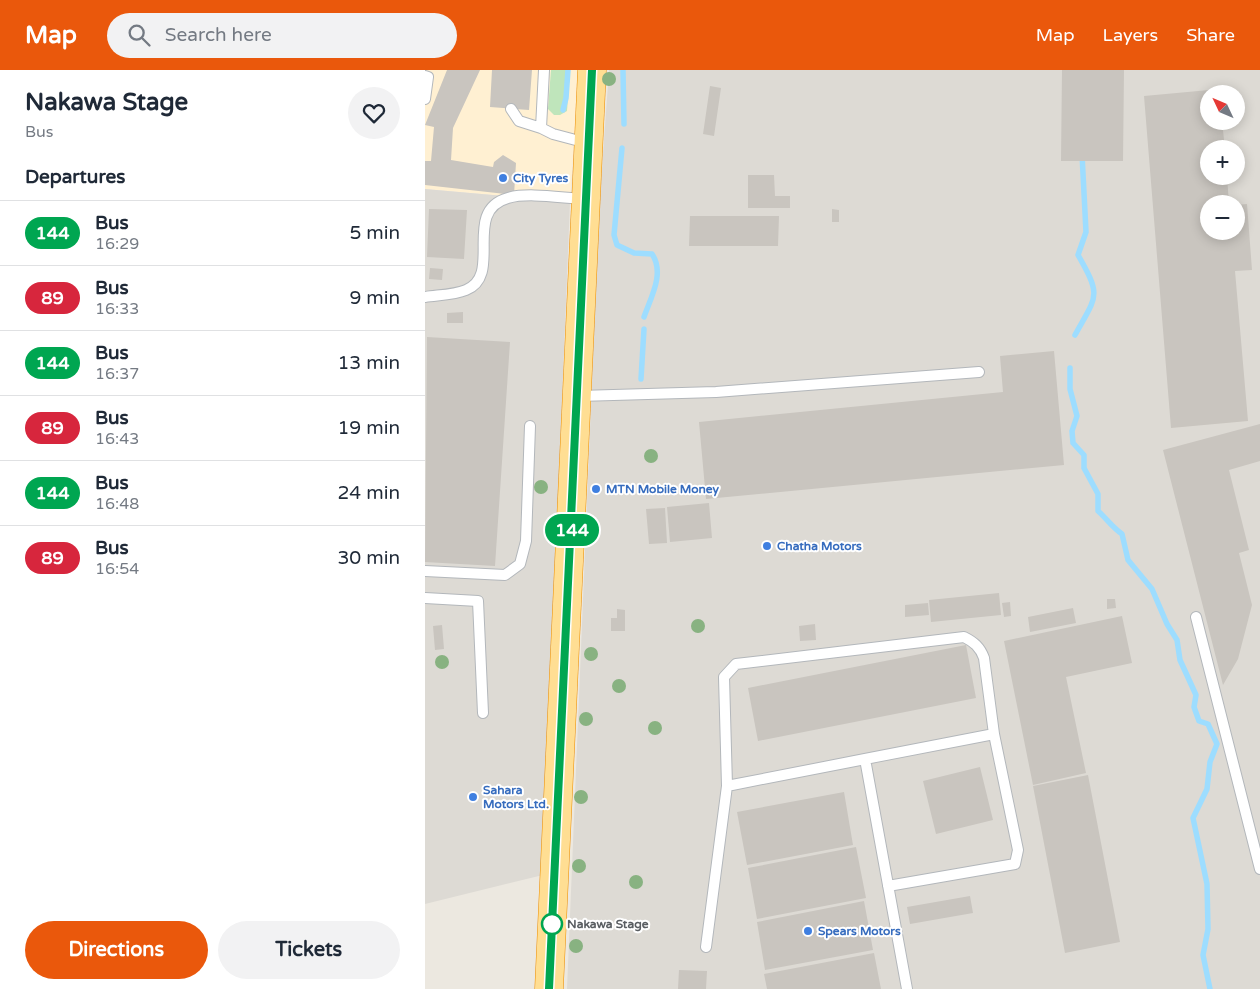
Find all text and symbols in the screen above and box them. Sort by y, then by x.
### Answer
search box [107,13,457,58]
text: Map [25,21,77,50]
icon: search [125,21,153,49]
text: Search here [165,24,272,46]
text: Map [1036,24,1075,46]
text: Layers [1103,24,1158,46]
text: Share [1186,24,1235,46]
north arrow [1200,85,1245,130]
map controls [1200,85,1245,240]
button: heart [348,87,400,139]
text: Nakawa Stage [25,88,188,117]
text: Bus [25,122,53,142]
button: + [1200,140,1245,185]
text: Departures [25,166,125,188]
place label: City Tyres [513,171,569,186]
marker: City Tyres [497,172,509,184]
button: − [1200,195,1245,240]
text: Bus [95,212,129,234]
text: 144 [36,222,69,244]
text: 5 min [349,222,400,244]
text: 16:29 [95,234,139,254]
text: Bus [95,277,129,299]
text: 89 [41,287,64,309]
text: 9 min [349,287,400,309]
text: 16:33 [95,299,139,319]
text: Bus [95,342,129,364]
text: 144 [36,352,69,374]
text: 13 min [337,352,400,374]
text: 16:37 [95,364,139,384]
text: Bus [95,407,129,429]
text: 89 [41,417,64,439]
text: 19 min [337,417,400,439]
text: 16:43 [95,429,139,449]
text: Bus [95,472,129,494]
text: 144 [36,482,69,504]
text: 24 min [337,482,400,504]
place label: MTN Mobile Money [606,482,720,497]
marker: MTN Mobile Money [590,483,602,495]
text: 16:48 [95,494,139,514]
line badge: 144 [543,514,601,546]
text: 144 [555,519,589,541]
text: Bus [95,537,129,559]
place label: Chatha Motors [777,539,862,553]
marker: Chatha Motors [761,540,773,552]
text: 89 [41,547,64,569]
text: 30 min [337,547,400,569]
text: 16:54 [95,559,139,579]
place label: Sahara Motors Ltd. [483,783,549,811]
marker: Sahara Motors Ltd. [467,791,479,803]
marker: Nakawa Stage [541,913,563,935]
place label: Nakawa Stage [567,917,649,932]
button: Directions [25,921,208,979]
button: Tickets [218,921,400,979]
place label: Spears Motors [818,924,901,939]
marker: Spears Motors [802,925,814,937]

